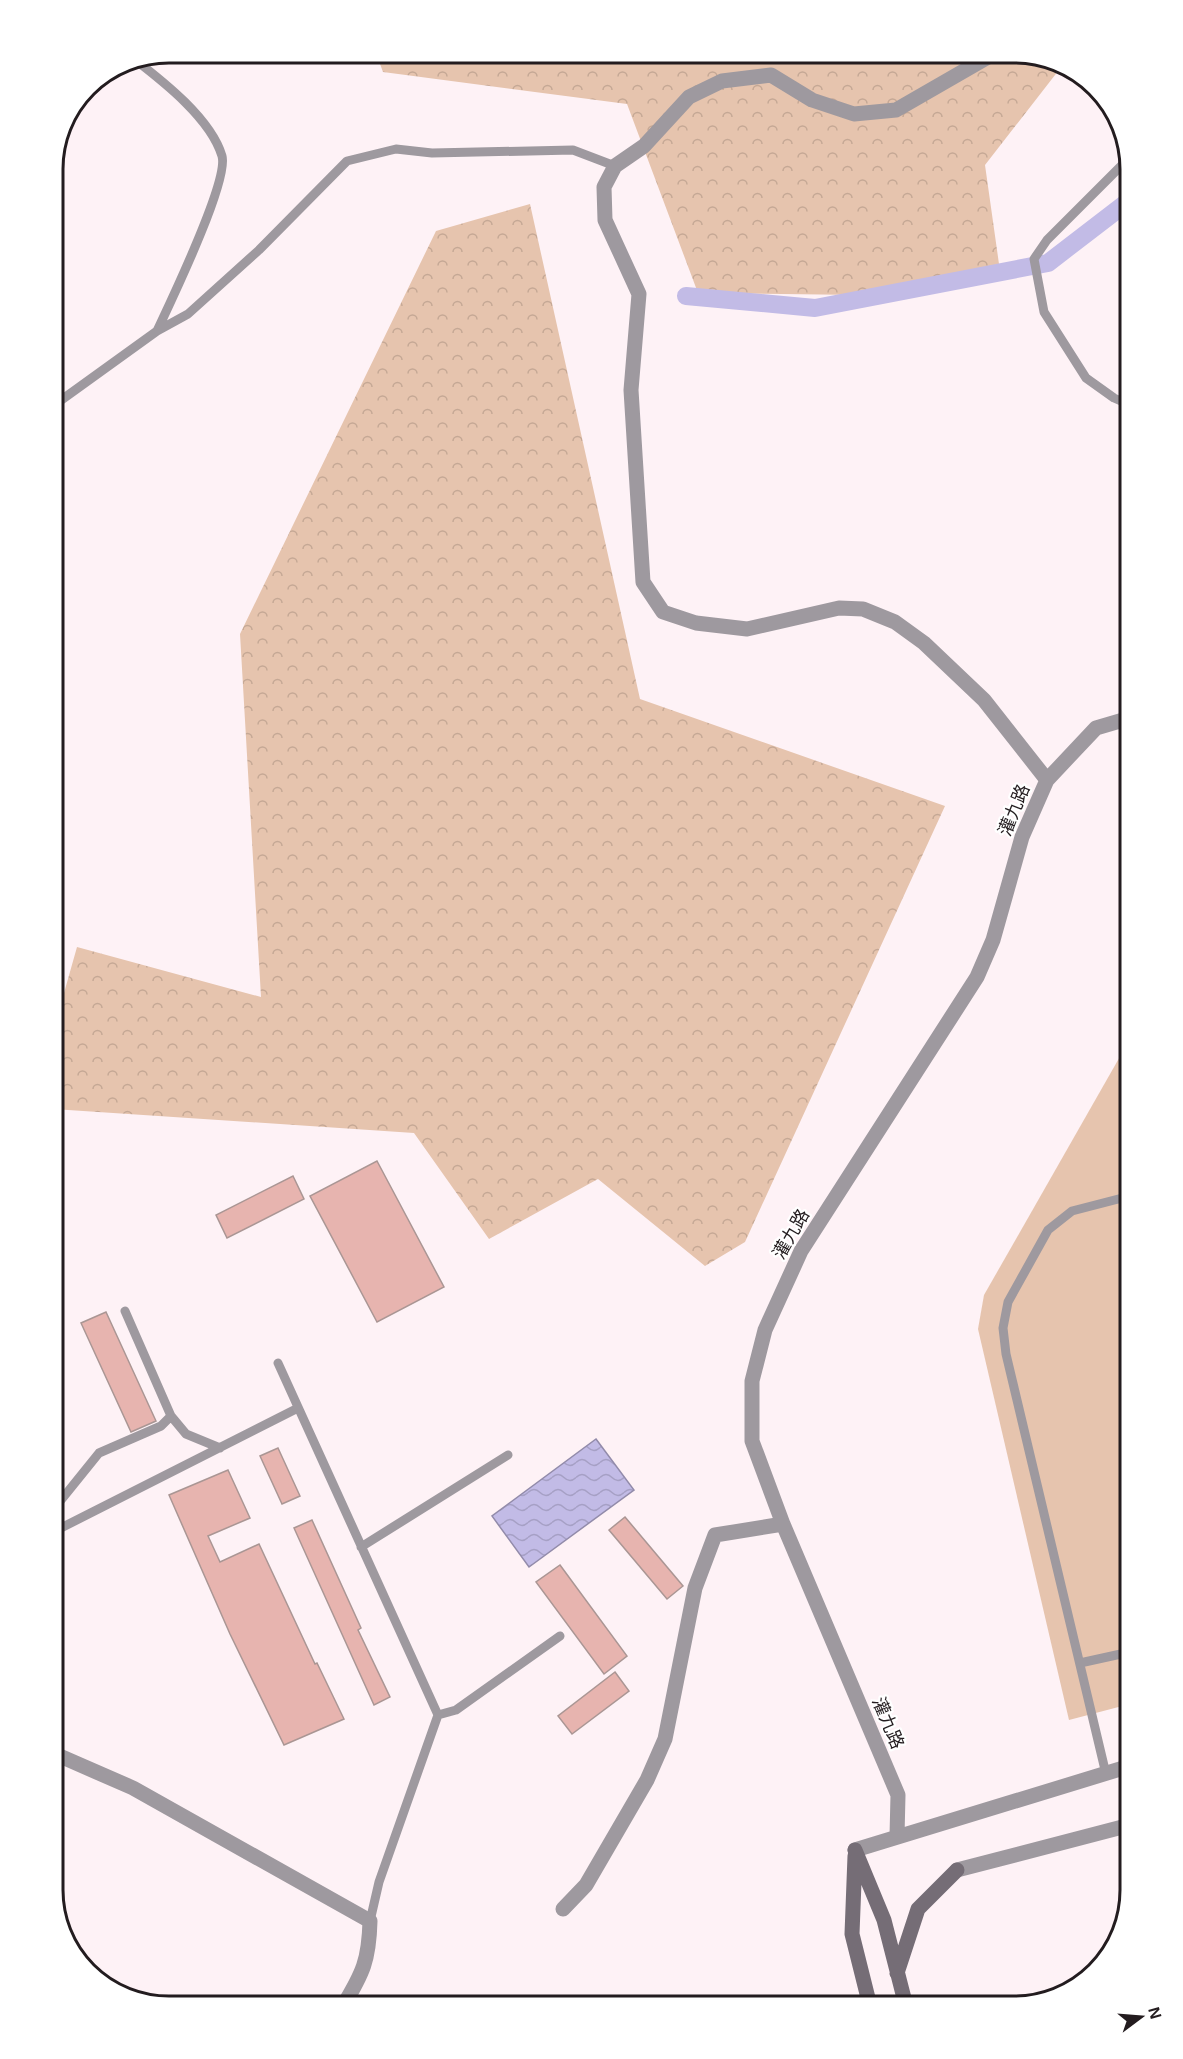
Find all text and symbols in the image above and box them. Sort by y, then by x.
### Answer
street label: 灌九路 [995,781,1033,839]
street label: 灌九路 [769,1206,813,1262]
street label: 灌九路 [868,1694,908,1752]
north arrow [1111,1987,1171,2047]
text: N [1145,2005,1165,2021]

